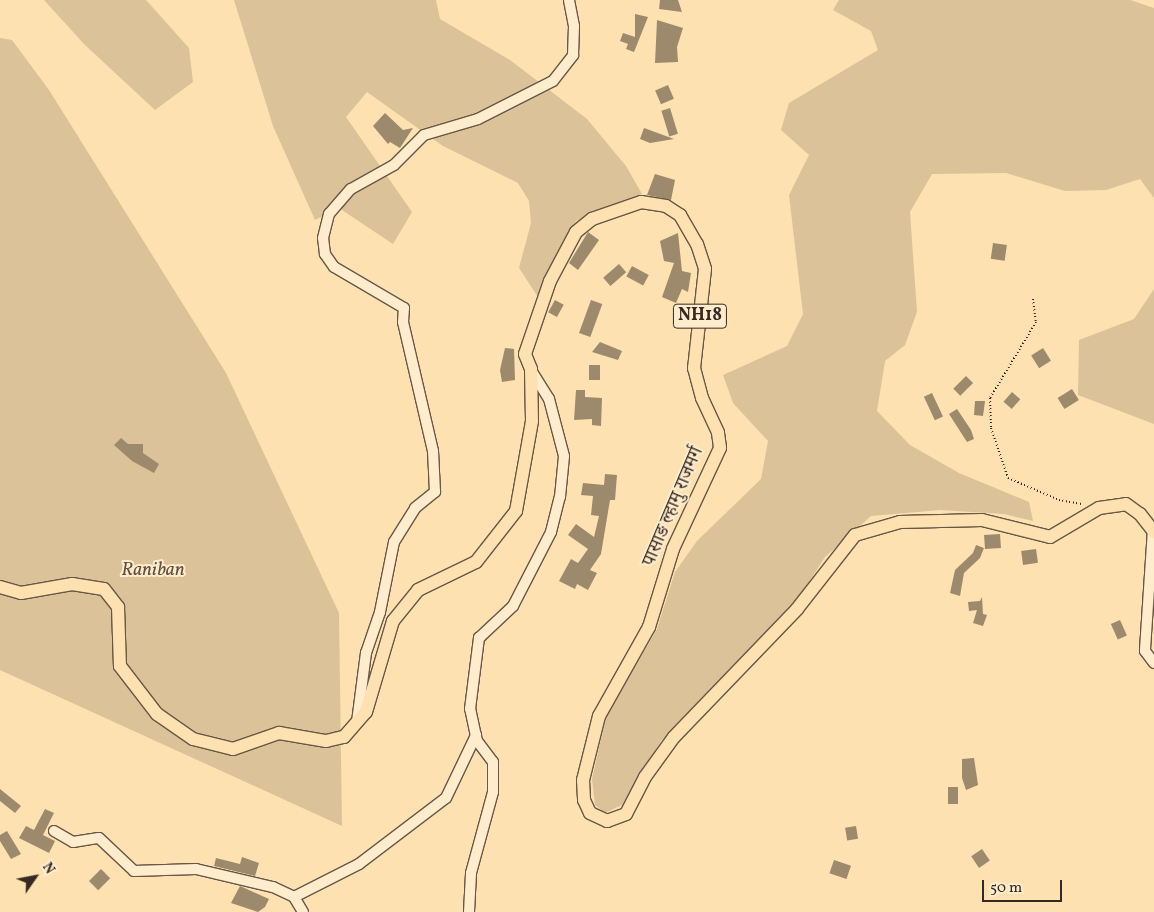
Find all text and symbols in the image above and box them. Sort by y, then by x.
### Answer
road number: NH18 [672,300,728,332]
street label: पासाङ ल्हामु राजमर्ग [639,444,709,570]
park label: Raniban [121,560,185,582]
north arrow [10,852,60,902]
text: N [37,859,59,878]
scale bar [984,870,1064,902]
text: 50 m [990,878,1022,899]

